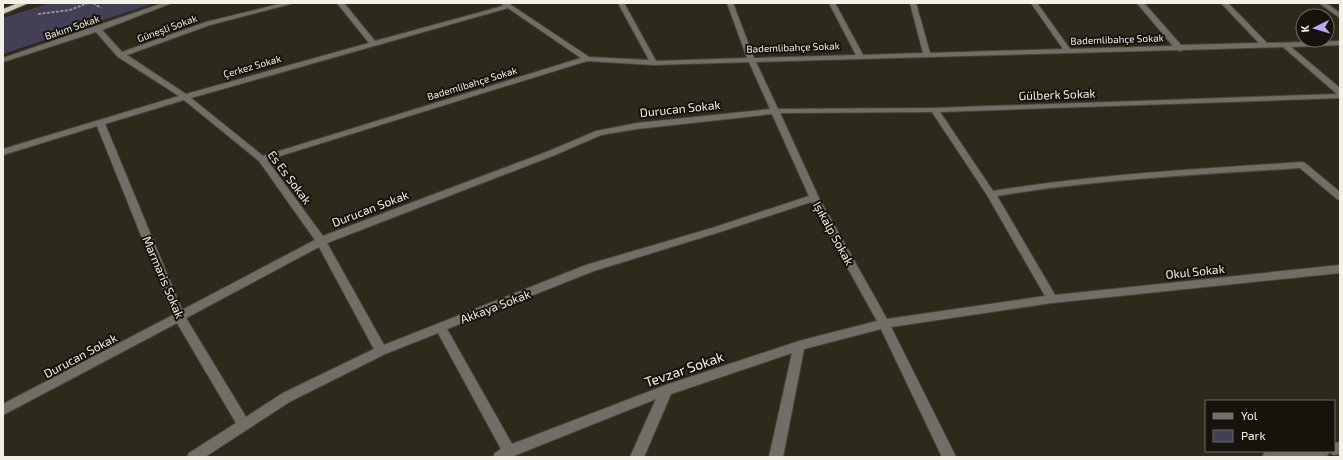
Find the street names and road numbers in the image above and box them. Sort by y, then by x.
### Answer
street label: Bakım Sokak [43,12,101,42]
street label: Güneşli Sokak [135,12,199,45]
street label: Bademlibahçe Sokak [1070,31,1164,48]
street label: Bademlibahçe Sokak [746,39,840,56]
street label: Çerkez Sokak [222,52,283,81]
street label: Bademlibahçe Sokak [426,64,519,103]
street label: Gülberk Sokak [1018,86,1096,102]
street label: Durucan Sokak [639,97,721,119]
street label: Es Es Sokak [265,147,315,207]
street label: Durucan Sokak [330,187,410,229]
street label: Işıkalp Sokak [810,199,857,268]
street label: Marmaris Sokak [140,234,188,320]
street label: Okul Sokak [1165,261,1225,281]
street label: Akkaya Sokak [458,286,532,326]
street label: Durucan Sokak [41,330,119,380]
street label: Tevzar Sokak [642,348,726,390]

